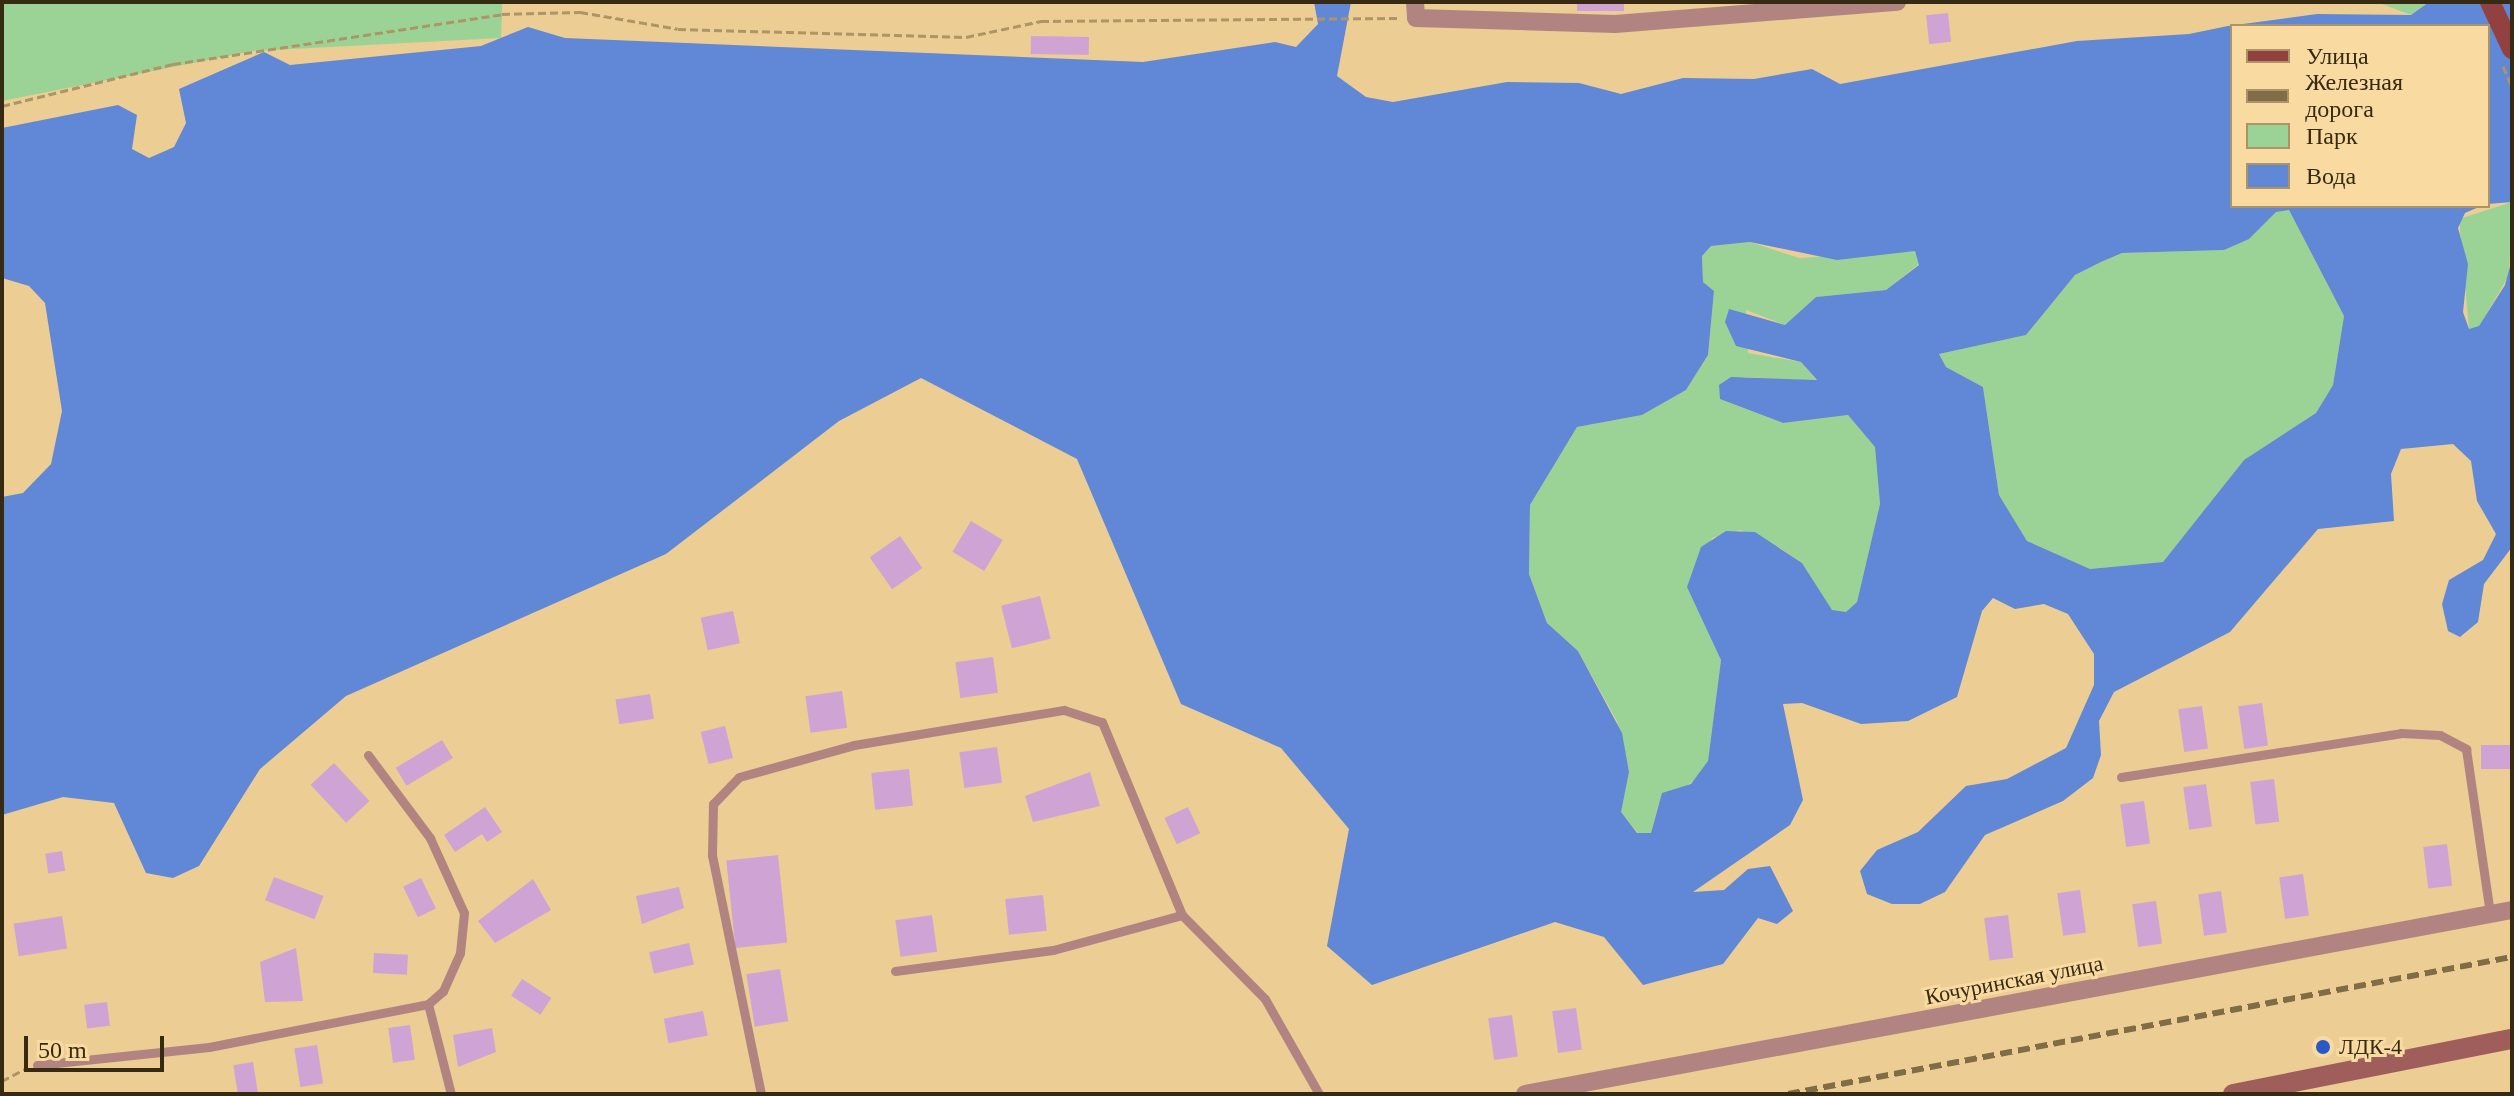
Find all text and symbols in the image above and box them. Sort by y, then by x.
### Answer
legend [2230,24,2490,208]
text: Улица [2306,43,2369,69]
text: Железная дорога [2305,69,2403,122]
text: Парк [2306,123,2358,149]
text: Вода [2306,163,2356,189]
street label: Кочуринская улица [1923,950,2105,1010]
scale bar [28,1020,168,1070]
place label: ЛДК-4 [2339,1034,2402,1060]
text: 50 m [38,1037,87,1063]
marker: ЛДК-4 [2314,1038,2332,1056]

